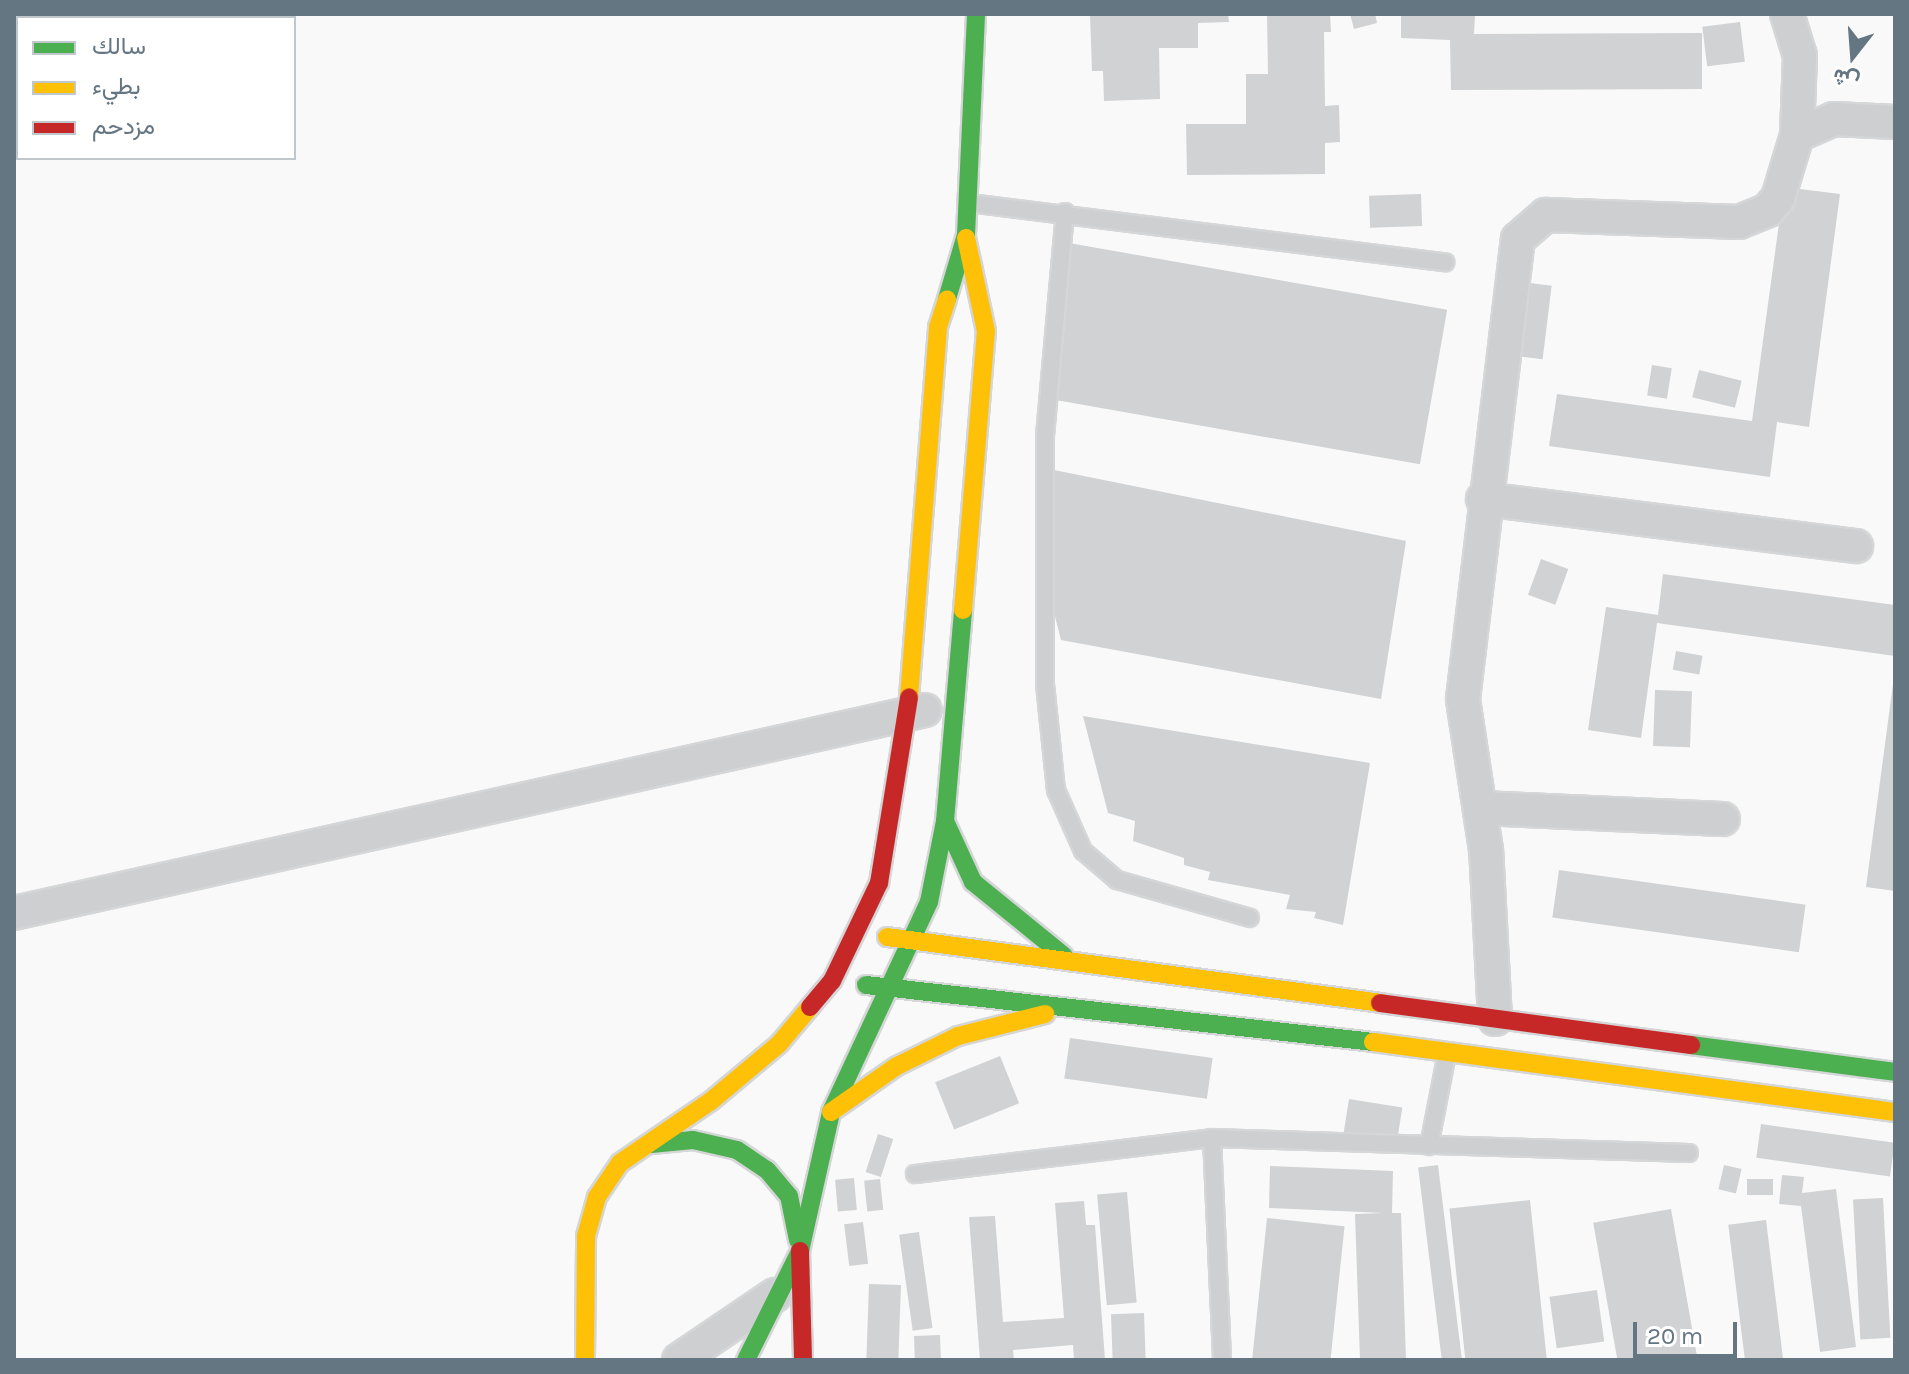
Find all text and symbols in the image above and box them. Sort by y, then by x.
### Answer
legend [16,16,296,160]
north arrow [1813,16,1893,96]
text: سالك [92,32,146,60]
text: ش [1830,63,1862,95]
text: بطيء [92,72,141,100]
text: مزدحم [92,112,155,140]
scale bar [1637,1306,1741,1356]
text: 20 m [1647,1322,1703,1350]

